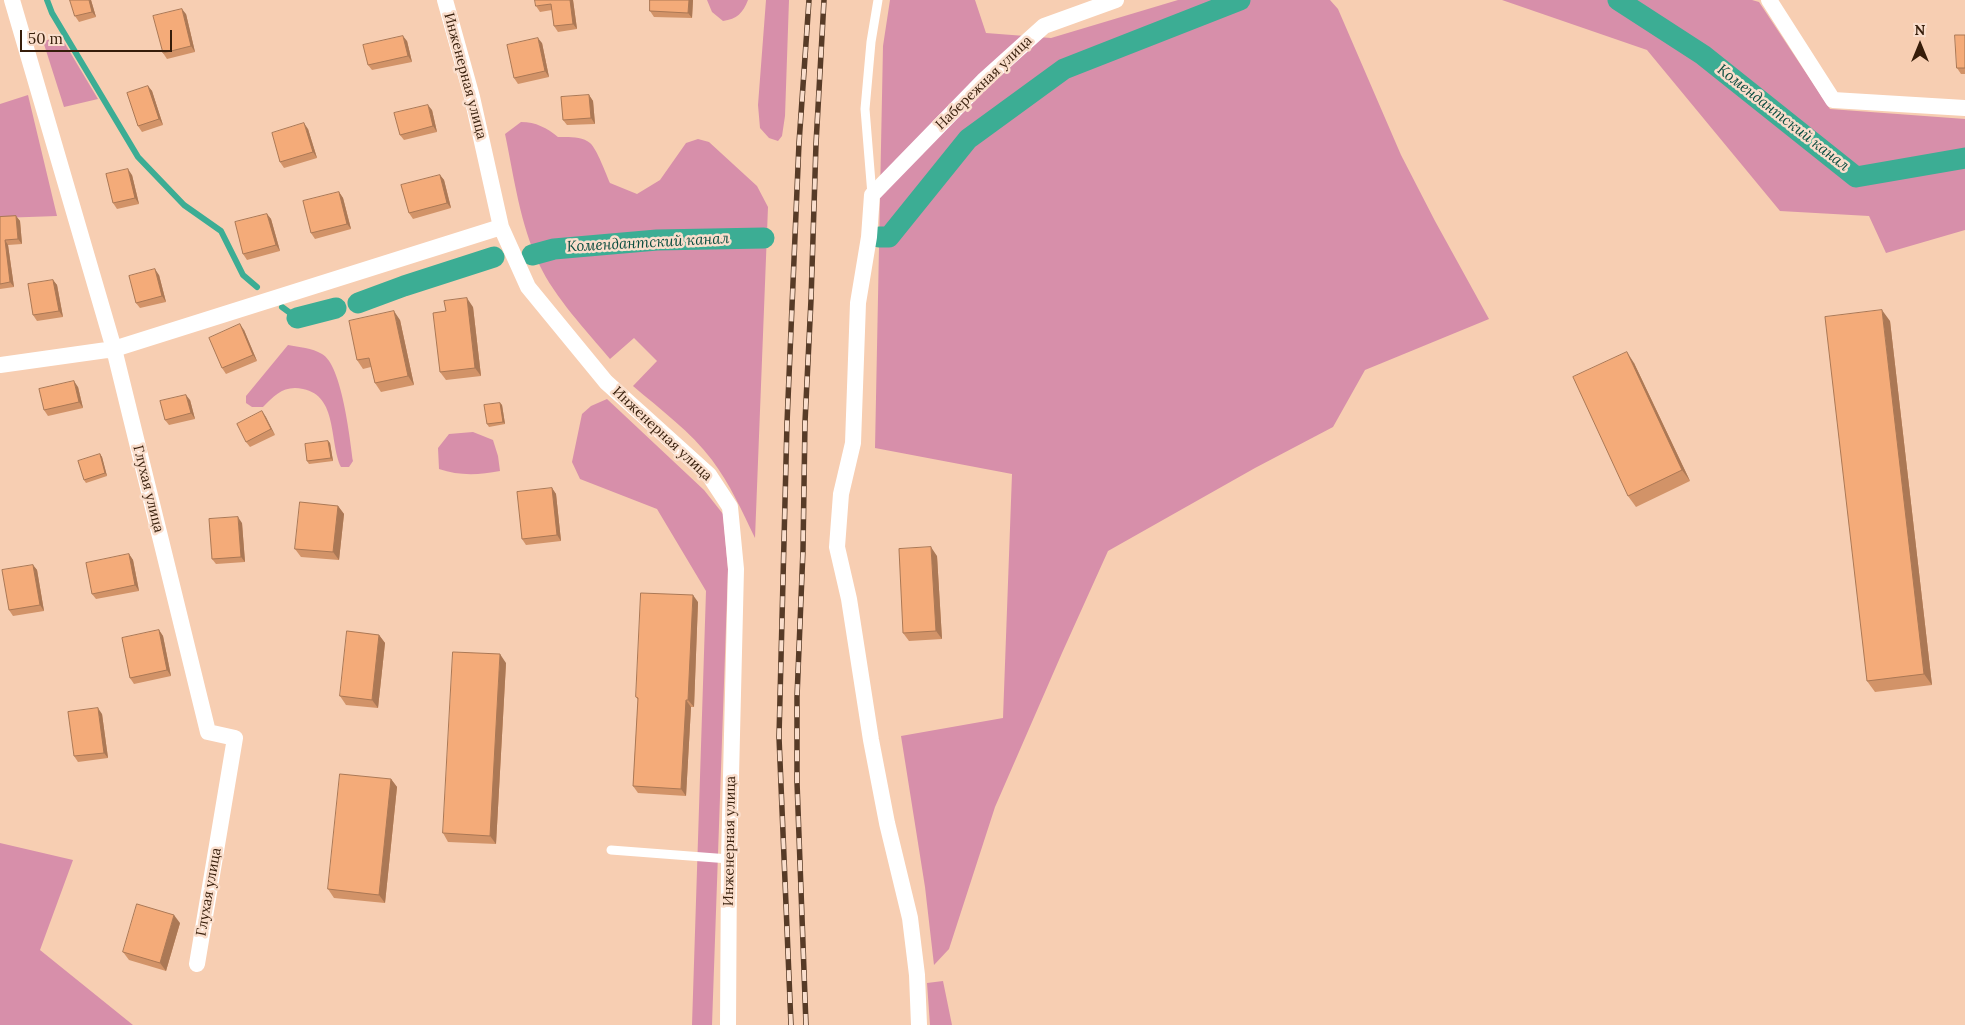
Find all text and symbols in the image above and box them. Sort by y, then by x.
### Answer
street label: Инженерная улица [440,11,490,141]
scale bar [22,20,175,52]
north arrow [1895,20,1945,70]
text: N [1915,21,1925,39]
text: 50 m [28,29,63,48]
street label: Набережная улица [932,33,1036,133]
water label: Комендантский канал [1713,61,1853,175]
water label: Комендантский канал [566,230,730,256]
street label: Инженерная улица [609,383,715,485]
street label: Глухая улица [129,444,167,534]
street label: Инженерная улица [720,776,740,906]
street label: Глухая улица [193,846,225,938]

